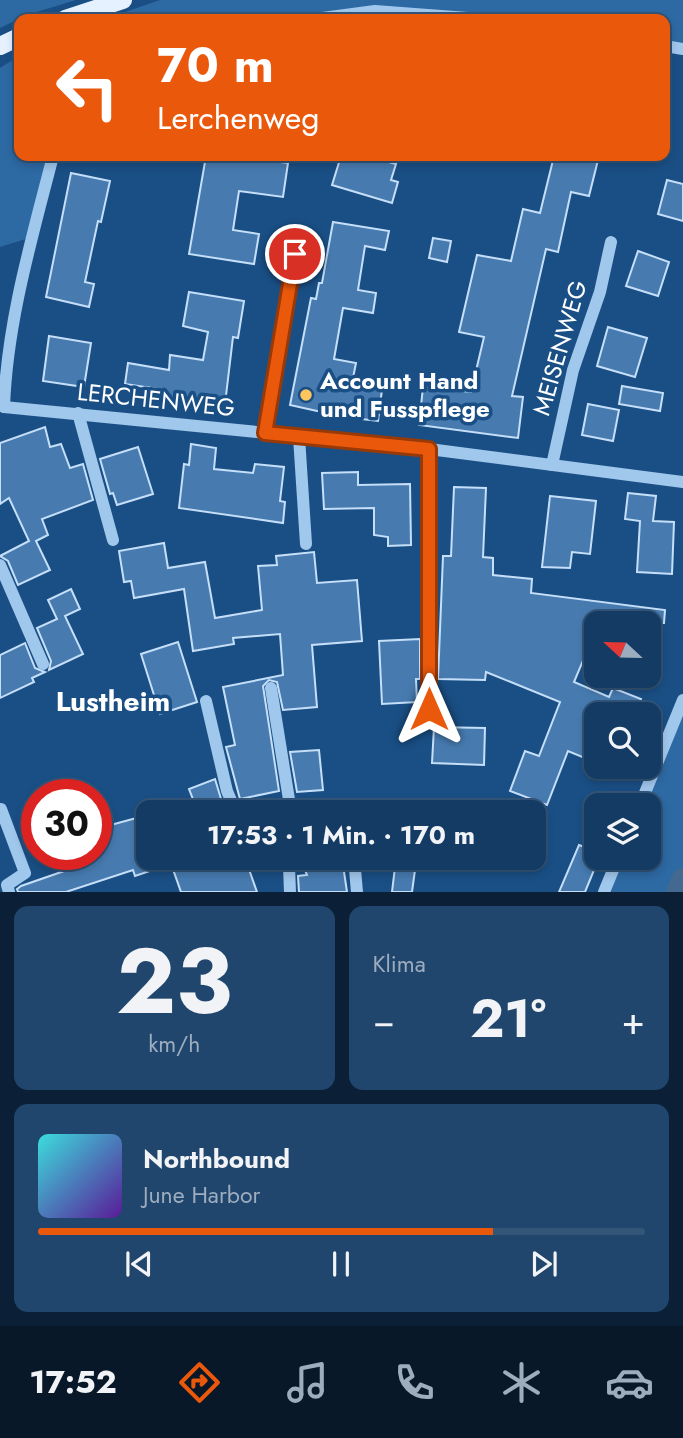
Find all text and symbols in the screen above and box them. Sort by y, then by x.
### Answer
text: 70 m [157,30,274,100]
icon: left [42,42,133,133]
text: Lerchenweg [157,95,320,141]
pin [265,224,325,284]
icon: arrive [276,235,314,273]
street label: MEISENWEG [524,276,596,420]
place label: Account Hand und Fusspflege [319,363,490,426]
street label: LERCHENWEG [75,374,237,425]
marker: Account Hand und Fusspflege [298,387,314,403]
north arrow [584,611,662,688]
map controls [584,611,661,870]
position arrow [392,672,466,746]
district label: Lustheim [56,681,170,722]
button: search [584,702,661,779]
speed limit sign: 30 [21,779,112,870]
button: layers [584,793,661,870]
text: 17:53 · 1 Min. · 170 m [207,816,475,854]
text: 23 [116,916,232,1047]
text: Klima [373,947,426,981]
text: 21° [470,981,546,1057]
text: − [373,993,395,1048]
text: + [622,993,645,1048]
text: km/h [148,1027,200,1061]
text: Northbound [143,1140,290,1178]
text: June Harbor [143,1178,260,1212]
icon: previous [120,1245,158,1283]
icon: pause [322,1245,360,1283]
icon: next [525,1245,563,1283]
icon: directions [175,1358,224,1407]
icon: music [283,1358,332,1407]
icon: phone [390,1358,439,1407]
icon: climate [497,1358,546,1407]
icon: car [605,1358,654,1407]
text: 17:52 [29,1359,117,1405]

